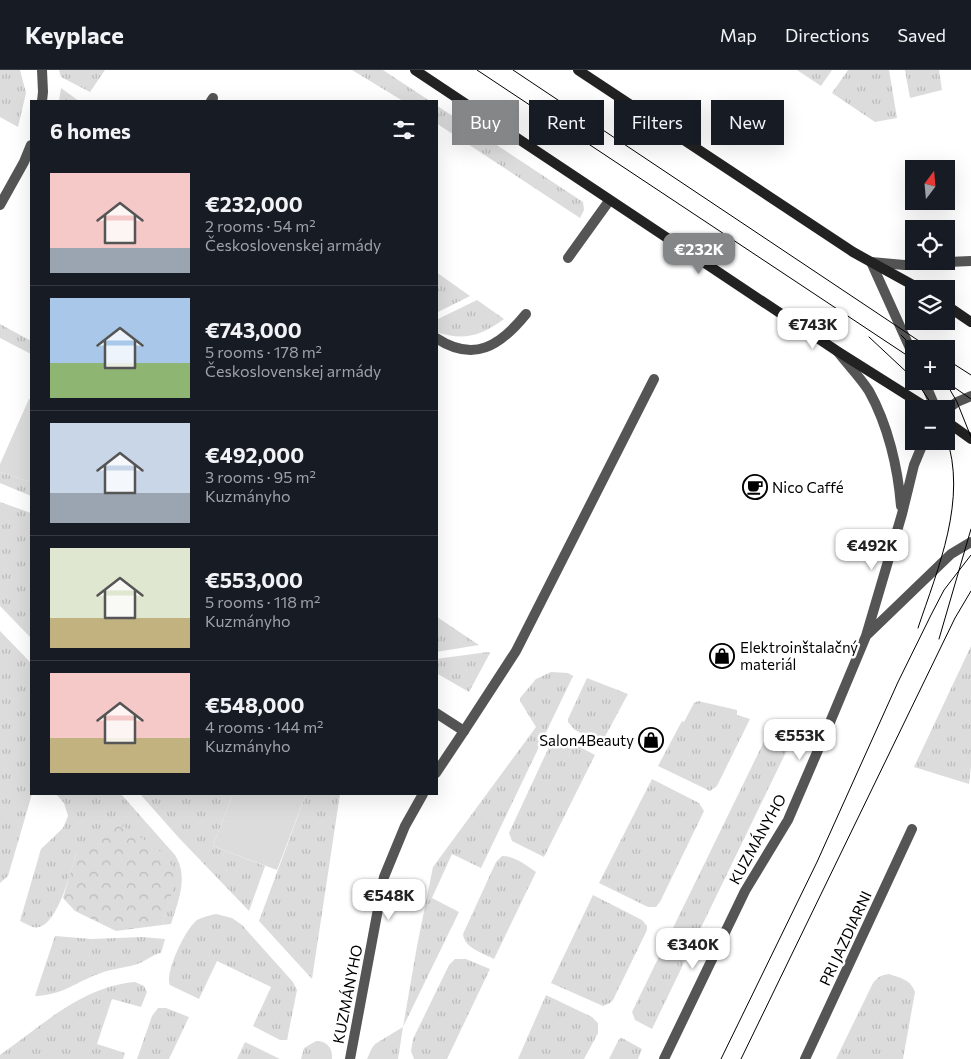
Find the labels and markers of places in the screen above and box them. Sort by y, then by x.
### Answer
pin: €232K [664,232,734,275]
pin: €743K [778,308,848,350]
cafe icon: Nico Caffé [742,474,768,500]
place label: Nico Caffé [772,478,844,496]
pin: €492K [837,528,907,571]
place label: Elektroinštalačný materiál [740,638,858,673]
shop icon: Elektroinštalačný materiál [709,643,735,669]
pin: €553K [765,718,835,761]
shop icon: Salon4Beauty [638,727,664,753]
place label: Salon4Beauty [539,731,634,749]
pin: €548K [354,878,424,921]
pin: €340K [658,928,728,970]

